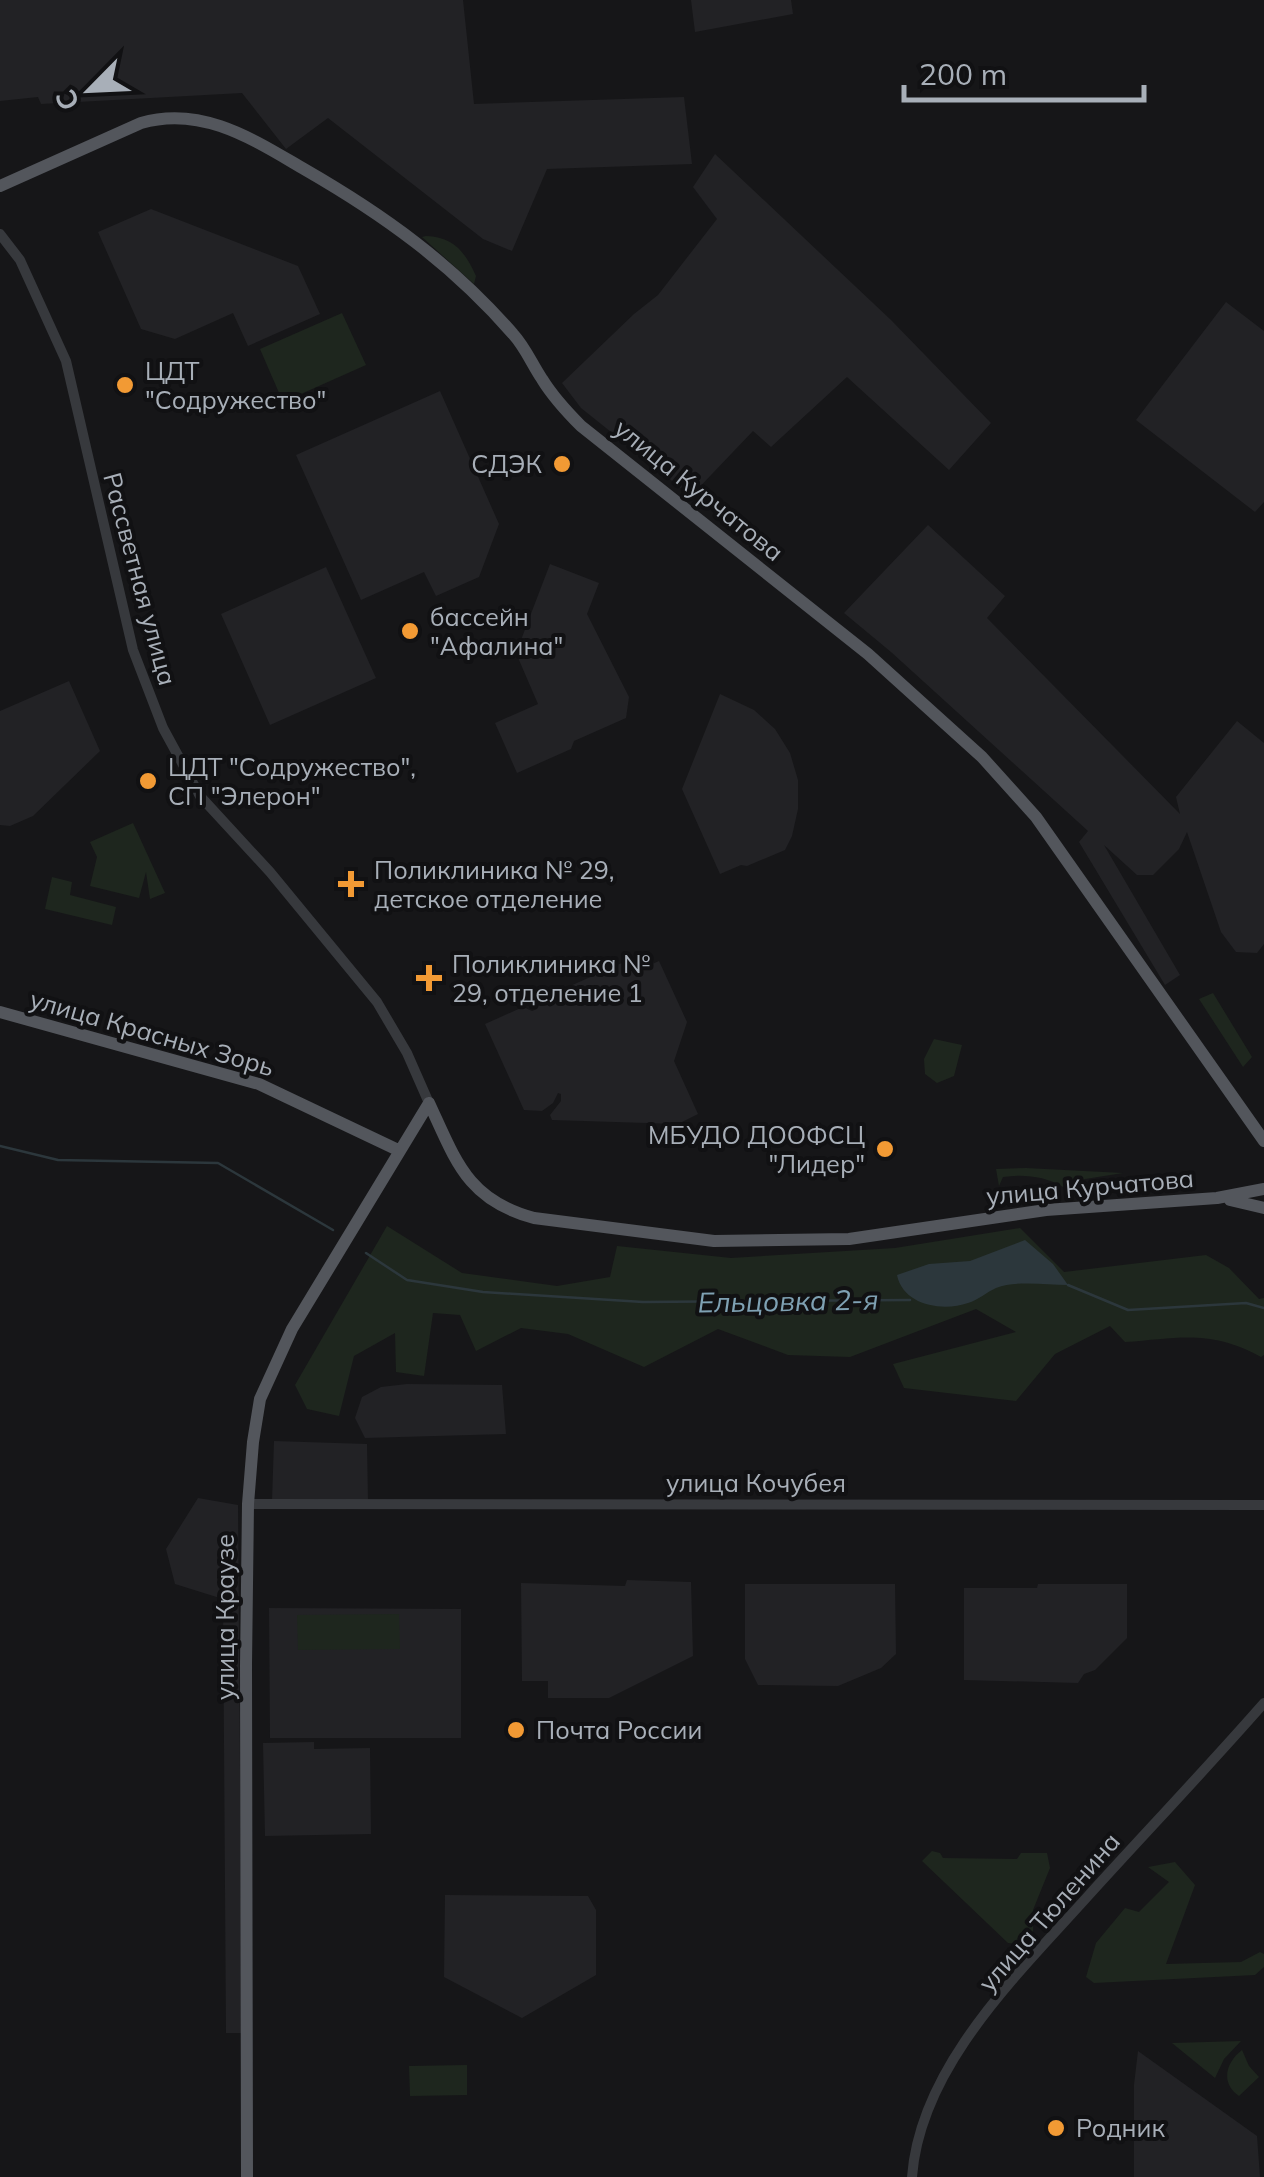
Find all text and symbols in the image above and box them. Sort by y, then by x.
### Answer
north arrow [40,40,140,140]
scale bar [904,40,1144,102]
text: 200 m [919,55,1007,93]
text: С [47,84,87,116]
place label: ЦДТ "Содружество" [145,355,326,415]
marker: ЦДТ "Содружество" [114,374,136,396]
street label: улица Курчатова [609,412,790,567]
place label: СДЭК [471,448,543,479]
marker: СДЭК [551,453,573,475]
street label: Рассветная улица [97,469,184,689]
place label: бассейн "Афалина" [430,601,563,661]
marker: бассейн "Афалина" [399,620,421,642]
place label: ЦДТ "Содружество", СП "Элерон" [168,751,416,811]
marker: ЦДТ "Содружество", СП "Элерон" [137,770,159,792]
place label: Поликлиника № 29, детское отделение [374,854,614,914]
marker: Поликлиника № 29, детское отделение [338,871,364,897]
place label: Поликлиника № 29, отделение 1 [452,948,650,1008]
marker: Поликлиника № 29, отделение 1 [416,965,442,991]
street label: улица Красных Зорь [27,983,278,1082]
place label: МБУДО ДООФСЦ "Лидер" [648,1119,865,1179]
marker: МБУДО ДООФСЦ "Лидер" [874,1138,896,1160]
street label: улица Курчатова [985,1162,1195,1211]
water label: Ельцовка 2-я [697,1281,879,1320]
street label: улица Кочубея [666,1467,846,1498]
street label: улица Краузе [209,1534,240,1700]
place label: Почта России [536,1714,702,1745]
marker: Почта России [505,1719,527,1741]
street label: улица Тюленина [971,1826,1126,1998]
place label: Родник [1076,2112,1165,2143]
marker: Родник [1045,2117,1067,2139]

